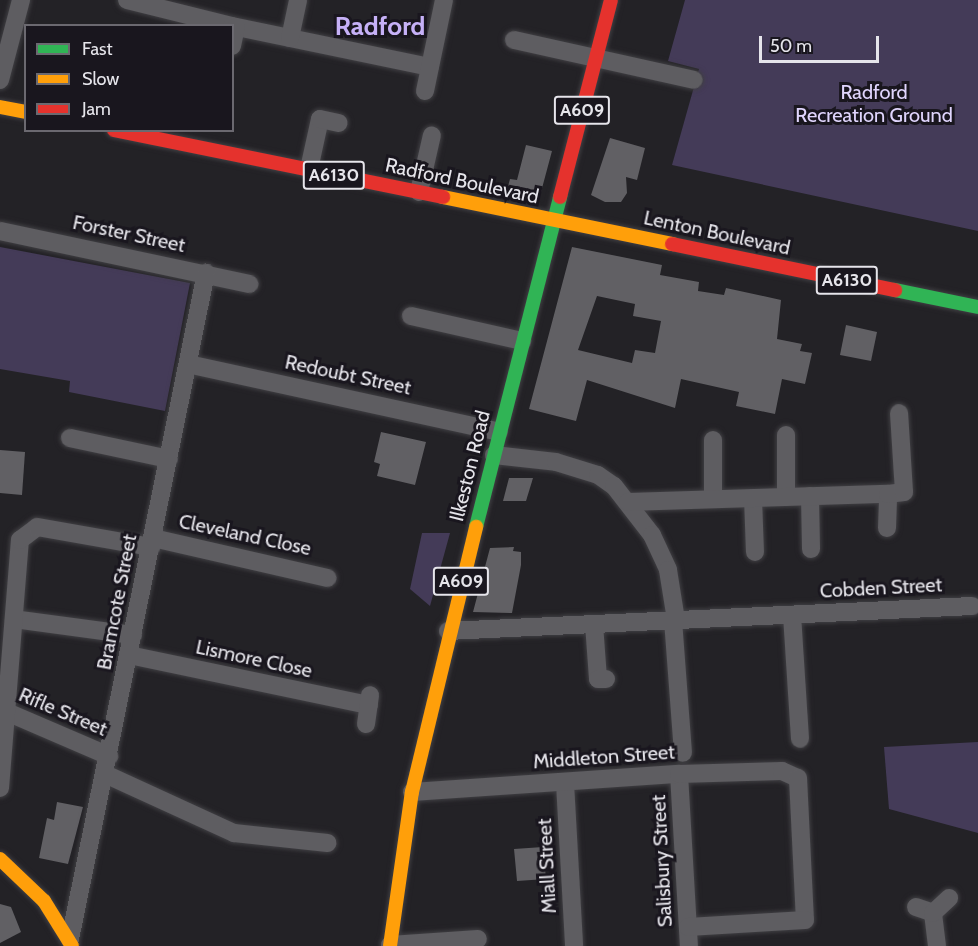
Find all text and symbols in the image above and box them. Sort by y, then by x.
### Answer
district label: Radford [335,11,425,43]
legend [24,24,234,132]
scale bar [762,24,882,62]
text: 50 m [770,35,812,57]
text: Fast [82,38,113,60]
text: Slow [82,68,119,90]
park label: Radford Recreation Ground [795,80,953,127]
road number: A609 [554,95,610,125]
text: Jam [82,98,111,120]
street label: Radford Boulevard [383,153,541,209]
road number: A6130 [302,160,366,190]
street label: Lenton Boulevard [642,206,792,260]
street label: Forster Street [71,210,187,258]
road number: A6130 [816,265,878,295]
street label: Redoubt Street [283,350,413,400]
street label: Ilkeston Road [445,408,495,524]
street label: Cleveland Close [177,509,313,561]
street label: Bramcote Street [92,532,142,672]
road number: A609 [432,566,490,596]
street label: Cobden Street [819,573,943,603]
street label: Lismore Close [194,635,314,683]
street label: Rifle Street [15,683,111,741]
street label: Middleton Street [532,740,676,774]
street label: Salisbury Street [647,794,677,928]
street label: Miall Street [533,818,561,914]

